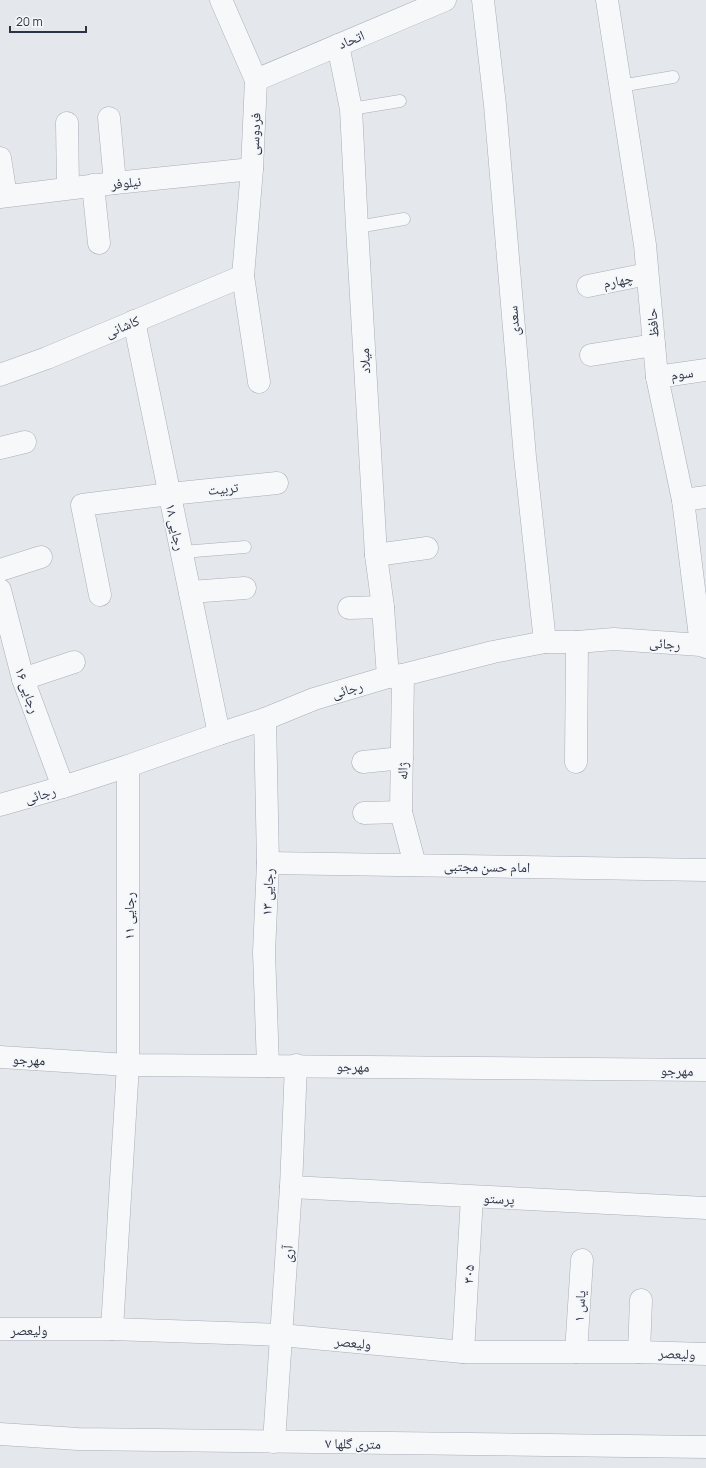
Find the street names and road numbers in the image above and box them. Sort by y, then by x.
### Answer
street label: اتحاد [335,25,367,53]
street label: فردوسی [243,112,265,156]
street label: نیلوفر [109,171,142,193]
street label: چهارم [601,268,635,293]
street label: سعدی [502,305,524,337]
street label: حافظ [641,308,663,338]
street label: کاشانی [102,310,142,342]
street label: میلاد [354,348,374,374]
street label: سوم [669,362,695,385]
street label: تربیت [207,477,239,499]
street label: رجایی ۱۸ [162,502,190,552]
street label: رجائی [649,632,681,654]
street label: رجایی ۱۶ [11,664,45,716]
street label: رجائی [329,676,365,702]
street label: ژاله [392,762,412,780]
street label: رجائی [22,781,58,807]
street label: امام حسن مجتبی [444,856,530,877]
street label: رجایی ۱۳ [256,868,278,916]
street label: رجایی ۱۱ [119,892,138,940]
street label: مهرجو [12,1049,46,1069]
street label: مهرجو [336,1056,370,1076]
street label: مهرجو [660,1060,694,1080]
street label: پرستو [483,1188,515,1208]
street label: آری [277,1244,297,1263]
street label: ۳۰۵ [458,1264,478,1284]
street label: یاس ۱ [568,1289,590,1322]
street label: ولیعصر [10,1320,47,1339]
street label: ولیعصر [333,1331,372,1353]
street label: ولیعصر [657,1343,696,1363]
street label: ۷ متری گلها [325,1433,381,1453]

